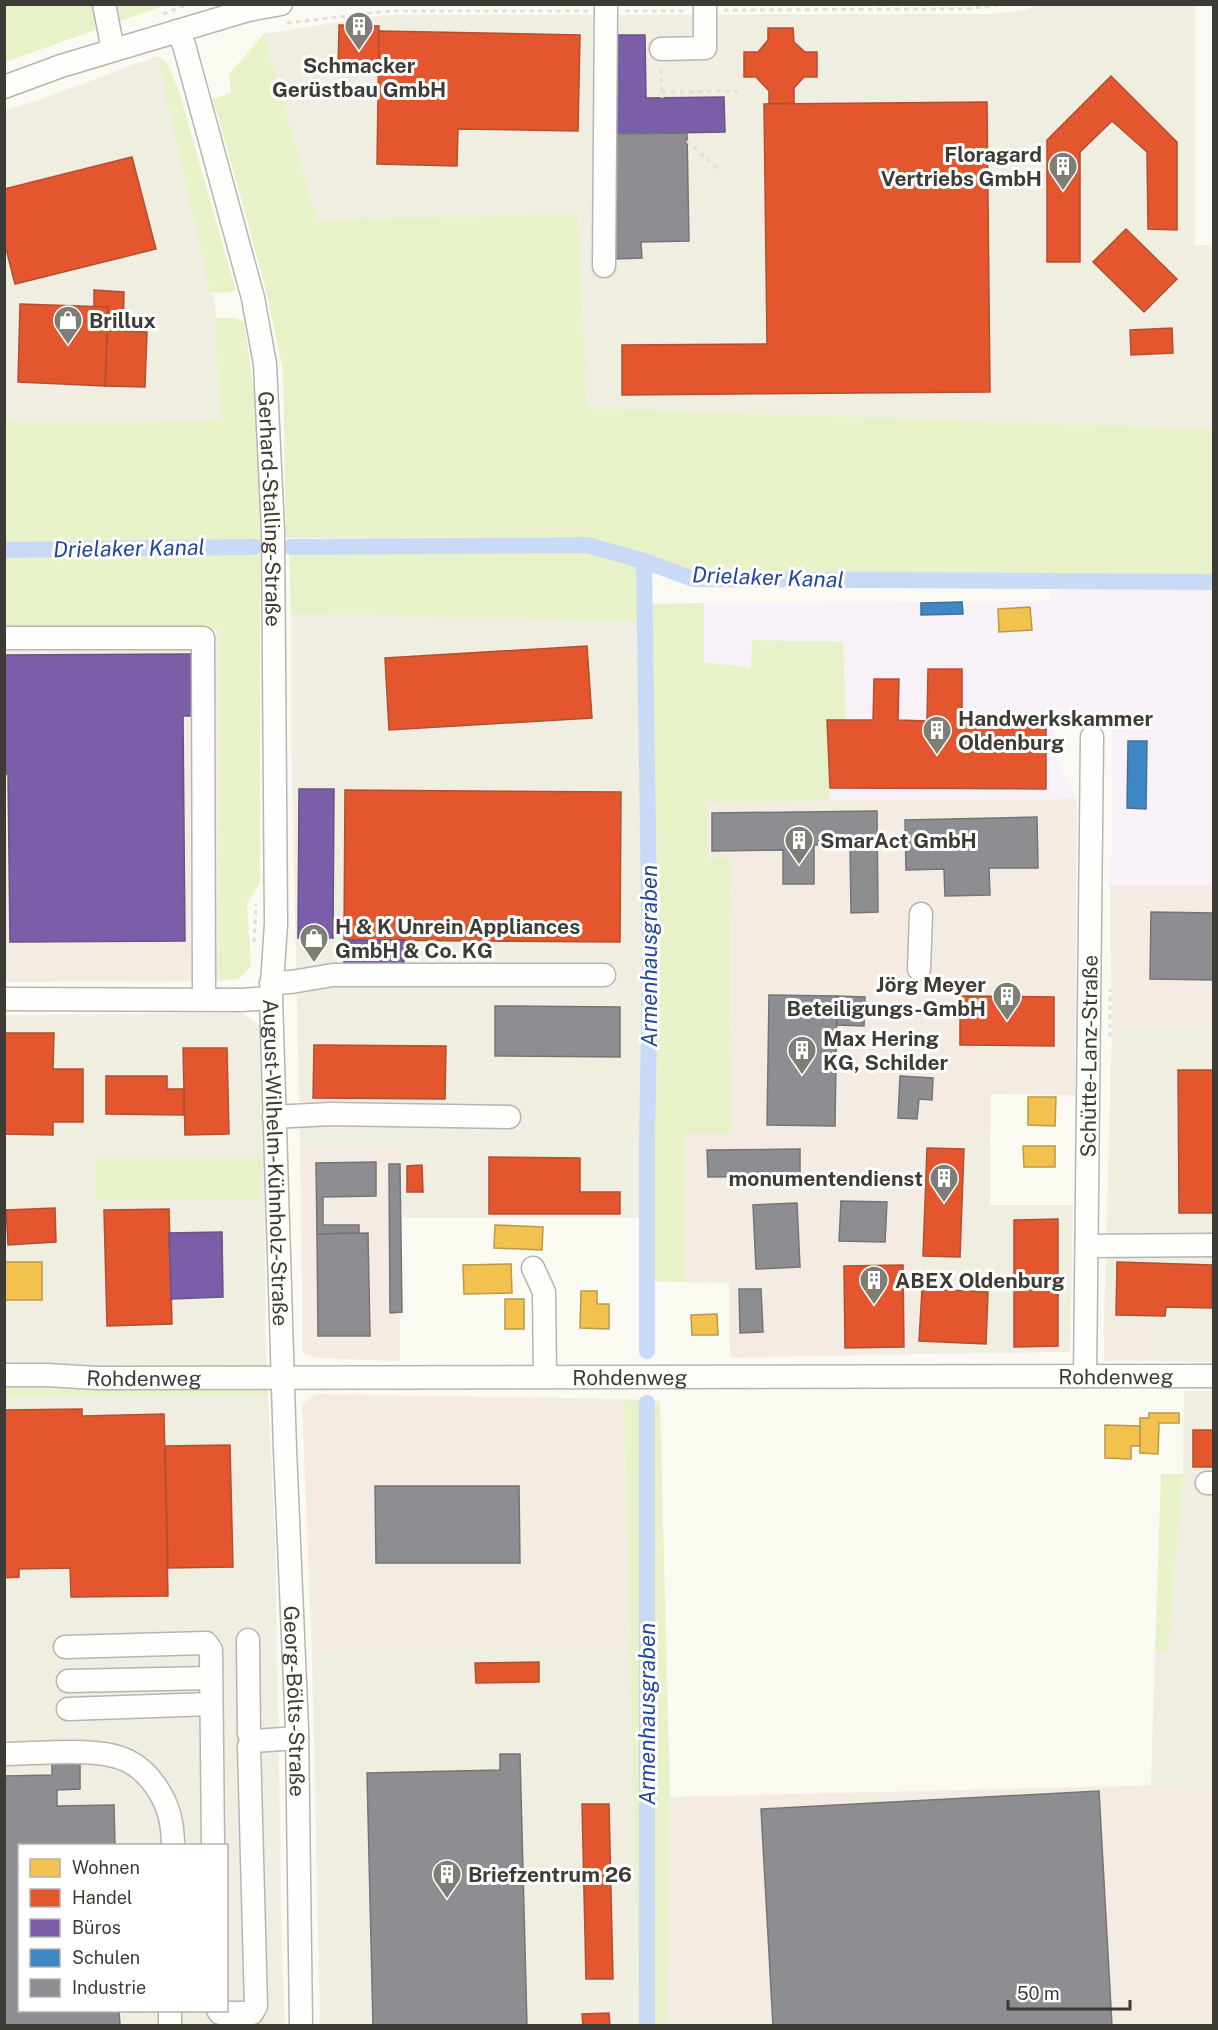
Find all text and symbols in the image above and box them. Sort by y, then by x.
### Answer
building icon: Schmacker Gerüstbau GmbH [343,10,375,52]
place label: Schmacker Gerüstbau GmbH [272,53,446,102]
place label: Floragard Vertriebs GmbH [881,142,1042,191]
building icon: Floragard Vertriebs GmbH [1047,150,1079,192]
shop icon: Brillux [52,304,84,346]
place label: Brillux [89,308,156,333]
street label: Gerhard-Stalling-Straße [254,390,286,627]
water label: Drielaker Kanal [53,534,205,562]
water label: Drielaker Kanal [692,561,844,593]
place label: Handwerkskammer Oldenburg [958,706,1154,755]
building icon: Handwerkskammer Oldenburg [921,714,953,756]
building icon: SmarAct GmbH [783,824,815,866]
place label: SmarAct GmbH [820,828,977,853]
water label: Armenhausgraben [636,865,662,1047]
place label: H & K Unrein Appliances GmbH & Co. KG [335,914,580,963]
shop icon: H & K Unrein Appliances GmbH & Co. KG [298,922,330,964]
street label: Schütte-Lanz-Straße [1075,955,1102,1158]
place label: Jörg Meyer Beteiligungs-GmbH [786,972,986,1021]
building icon: Jörg Meyer Beteiligungs-GmbH [991,980,1023,1022]
street label: August-Wilhelm-Kühnholz-Straße [259,999,294,1327]
place label: Max Hering KG, Schilder [823,1026,949,1075]
building icon: Max Hering KG, Schilder [786,1034,818,1076]
building icon: monumentendienst [928,1162,960,1204]
place label: monumentendienst [729,1166,923,1191]
building icon: ABEX Oldenburg [858,1264,890,1306]
place label: ABEX Oldenburg [895,1268,1065,1293]
street label: Rohdenweg [572,1364,688,1390]
street label: Rohdenweg [1058,1364,1174,1389]
street label: Rohdenweg [86,1365,202,1391]
street label: Georg-Bölts-Straße [279,1605,310,1797]
water label: Armenhausgraben [634,1623,660,1805]
legend [18,1844,228,2012]
text: Wohnen [72,1857,140,1878]
building icon: Briefzentrum 26 [431,1858,463,1900]
place label: Briefzentrum 26 [468,1862,632,1887]
text: Handel [72,1887,132,1908]
text: Büros [72,1917,121,1938]
text: Schulen [72,1947,140,1968]
scale bar [1008,1973,1130,2011]
text: Industrie [72,1977,146,1998]
text: 50 m [1017,1983,1060,2004]

